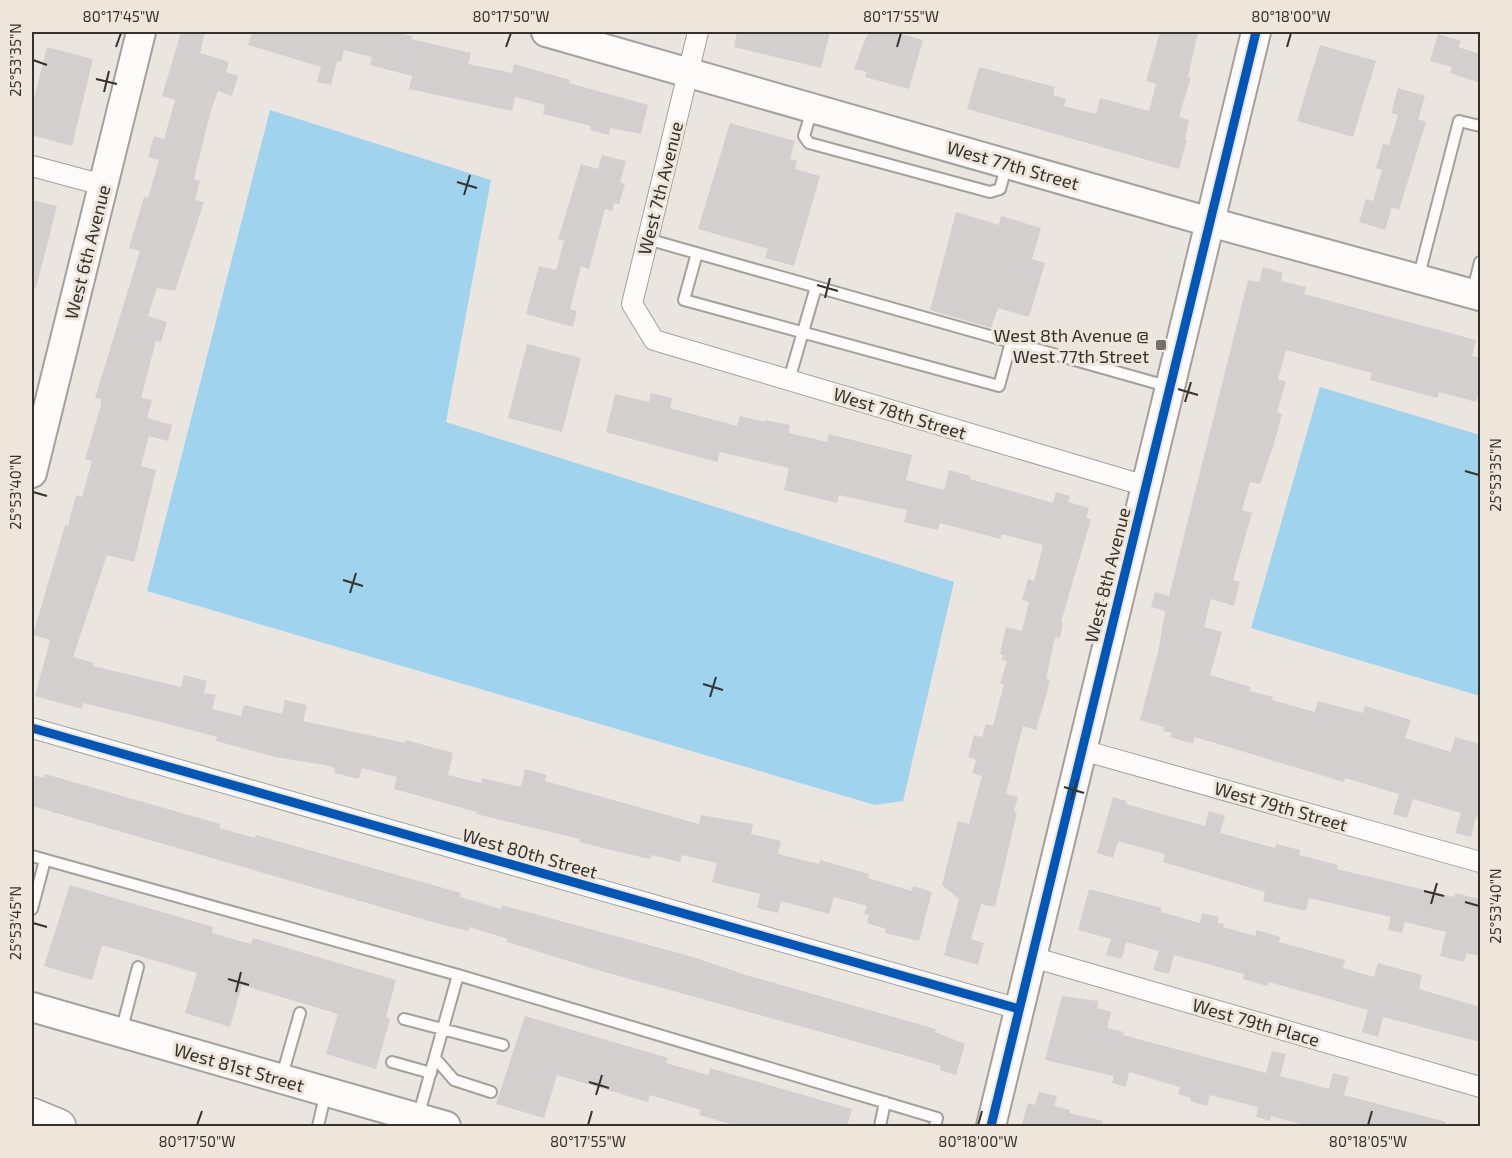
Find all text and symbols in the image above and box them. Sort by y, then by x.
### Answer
text: 80°17'45"W [83,7,159,25]
text: 80°17'50"W [473,7,549,25]
text: 80°17'55"W [863,7,939,25]
text: 80°18'00"W [1251,7,1331,25]
text: 25°53'35"N [6,23,24,97]
street label: West 7th Avenue [633,119,687,257]
street label: West 77th Street [944,136,1082,194]
street label: West 6th Avenue [60,182,114,322]
place label: West 8th Avenue @ West 77th Street [993,324,1149,367]
marker: West 8th Avenue @ West 77th Street [1154,338,1168,352]
street label: West 78th Street [831,382,969,444]
text: 25°53'35"N [1486,438,1504,512]
text: 25°53'40"N [6,454,24,530]
street label: West 8th Avenue [1080,505,1134,645]
street label: West 79th Street [1212,777,1350,836]
street label: West 80th Street [460,823,600,883]
text: 25°53'40"N [1486,868,1504,944]
text: 25°53'45"N [6,886,24,960]
street label: West 79th Place [1190,993,1322,1051]
street label: West 81st Street [171,1038,307,1096]
text: 80°17'50"W [159,1132,235,1150]
text: 80°17'55"W [550,1132,626,1150]
text: 80°18'00"W [938,1132,1018,1150]
text: 80°18'05"W [1329,1132,1407,1150]

